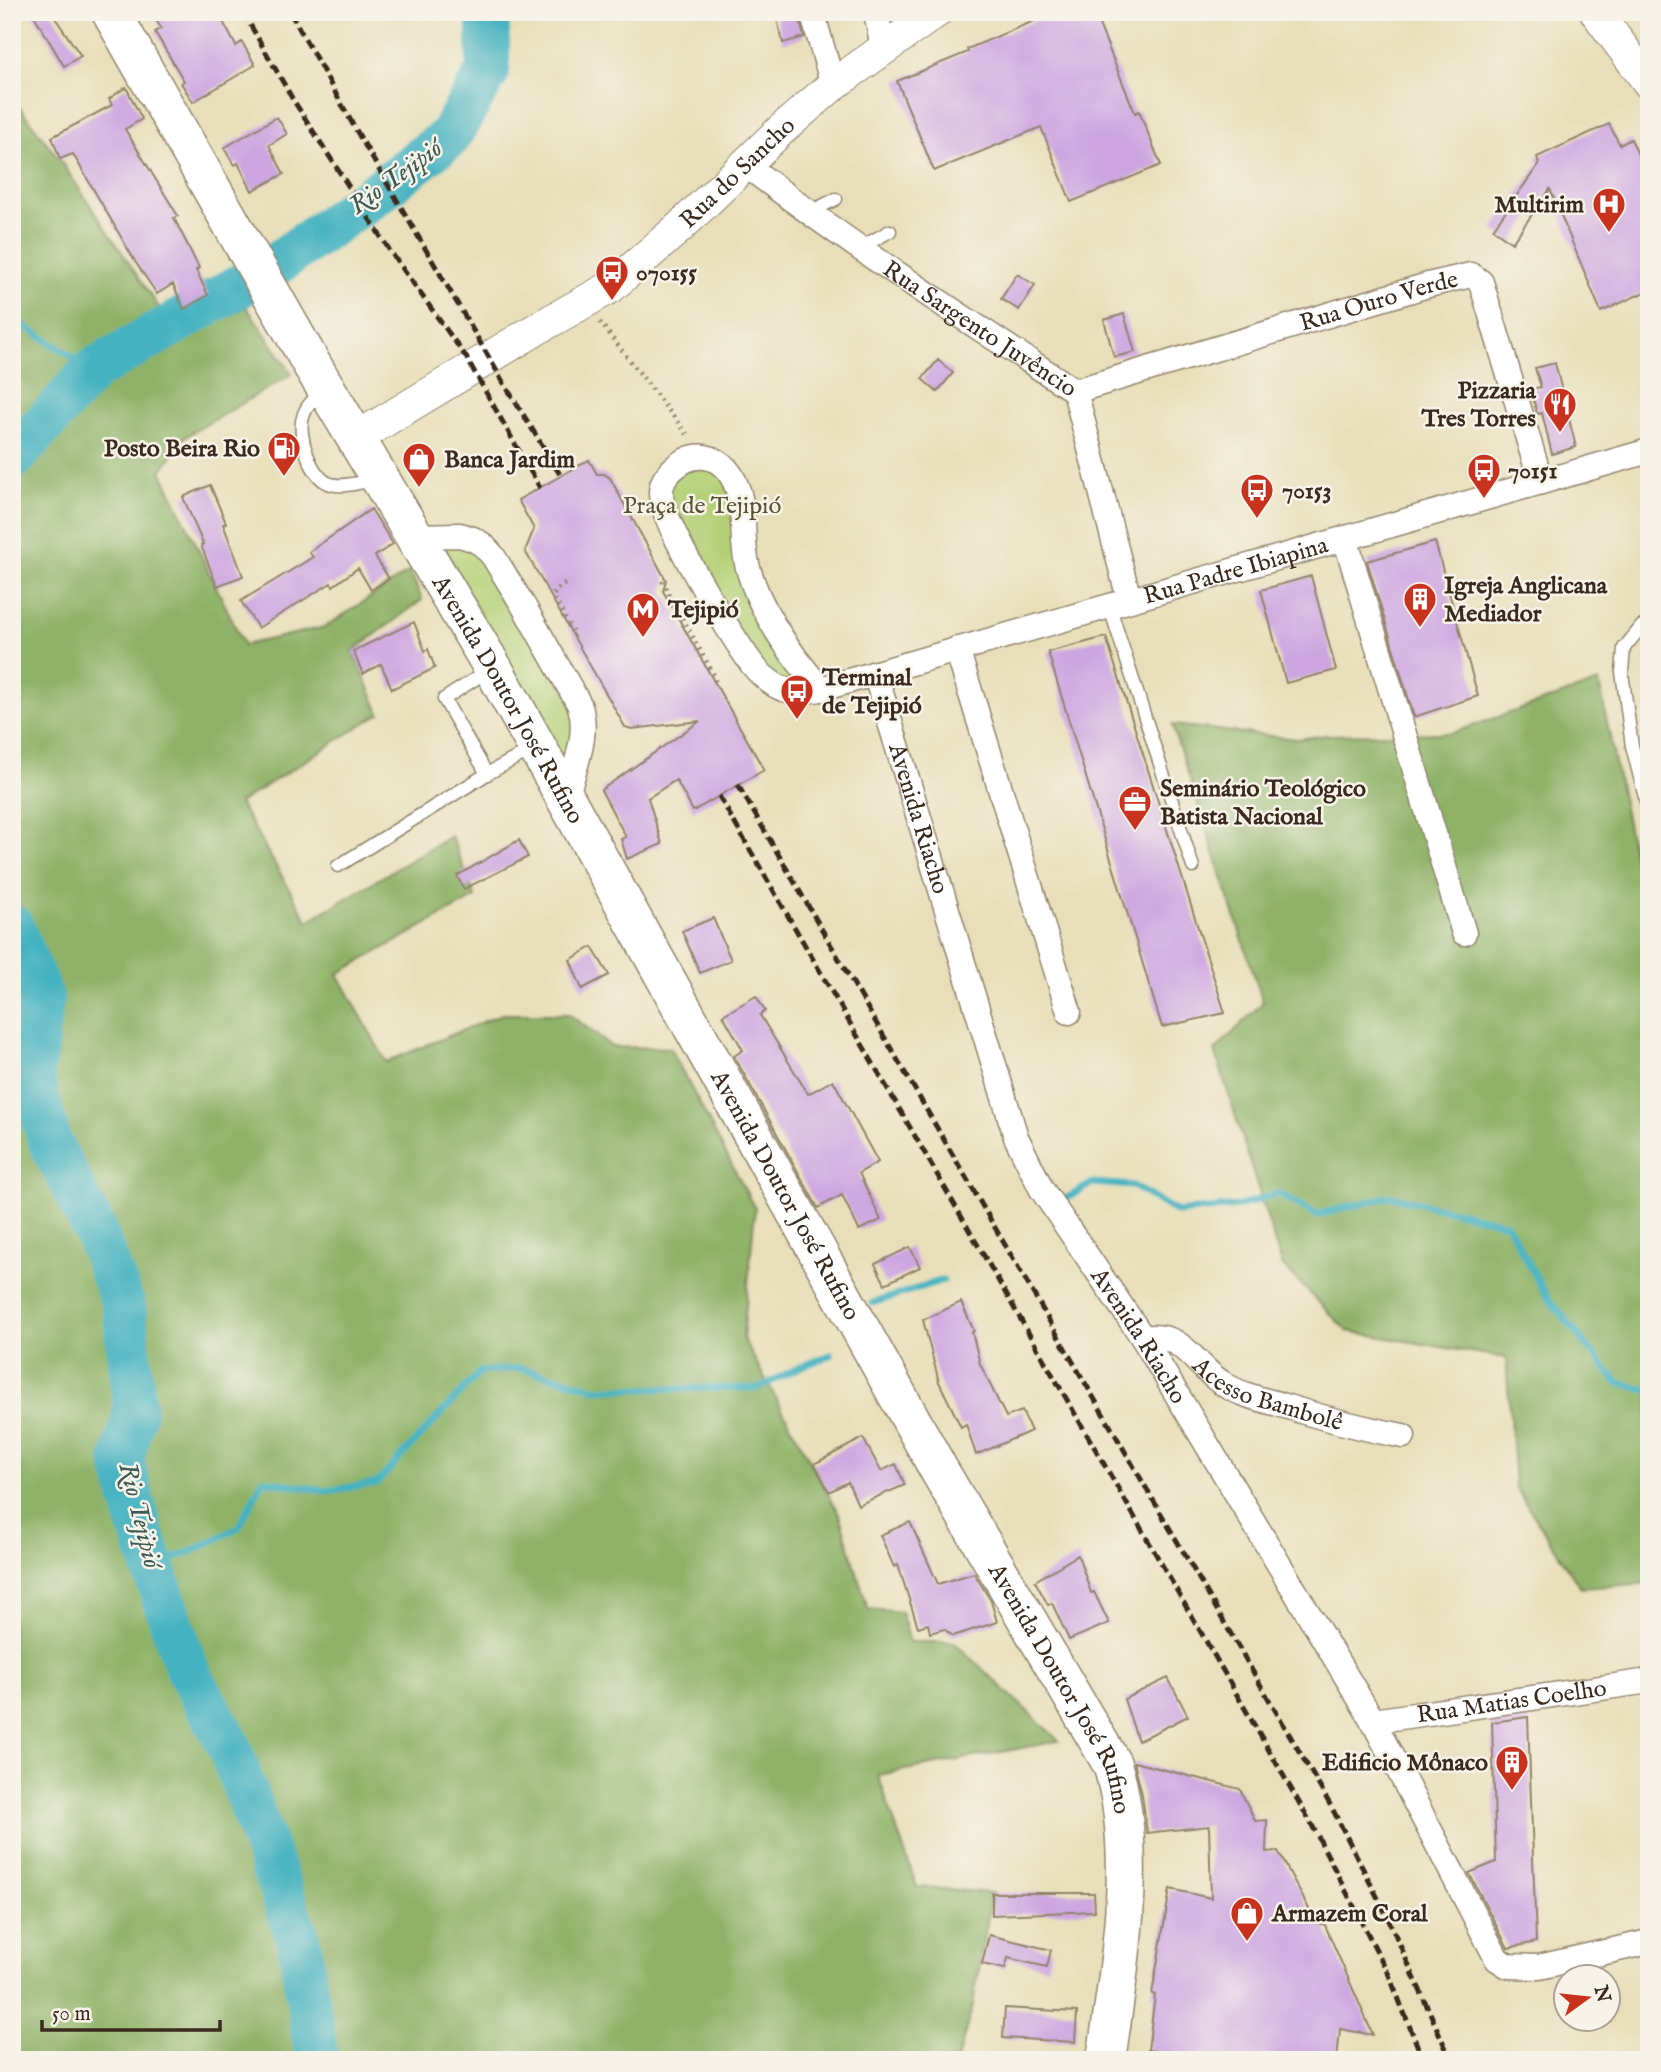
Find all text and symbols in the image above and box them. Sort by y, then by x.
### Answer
street label: Rua do Sancho [674,111,802,236]
water label: Rio Tejipió [343,131,451,222]
hospital icon: Multirim [1590,185,1628,234]
place label: Multirim [1494,190,1584,221]
bus stop icon: 070155 [593,253,631,302]
street label: Rua Sargento Juvêncio [876,254,1082,405]
place label: 070155 [636,258,697,289]
street label: Rua Ouro Verde [1296,265,1461,340]
place label: Pizzaria Tres Torres [1421,376,1537,435]
restaurant icon: Pizzaria Tres Torres [1541,385,1579,434]
fuel station icon: Posto Beira Rio [265,429,303,478]
place label: Posto Beira Rio [104,434,260,465]
shop icon: Banca Jardim [400,440,438,489]
place label: Banca Jardim [444,445,576,476]
bus stop icon: 70151 [1465,451,1503,500]
place label: 70151 [1508,456,1558,487]
bus stop icon: 70153 [1238,471,1276,520]
place label: 70153 [1282,476,1331,507]
park label: Praça de Tejipió [623,491,781,522]
street label: Rua Padre Ibiapina [1140,530,1332,613]
street label: Avenida Doutor José Rufino [424,569,591,830]
place label: Igreja Anglicana Mediador [1444,571,1608,630]
building icon: Igreja Anglicana Mediador [1401,580,1439,629]
metro station icon: Tejipió [624,590,662,639]
place label: Tejipió [667,595,739,626]
place label: Terminal de Tejipió [821,663,922,722]
bus stop icon: Terminal de Tejipió [778,672,816,721]
street label: Avenida Riacho [880,739,955,898]
place label: Seminário Teológico Batista Nacional [1160,774,1366,833]
office icon: Seminário Teológico Batista Nacional [1116,783,1154,832]
street label: Avenida Doutor José Rufino [702,1064,867,1326]
street label: Avenida Riacho [1082,1262,1193,1410]
street label: Acesso Bambolê [1184,1350,1346,1439]
water label: Rio Tejipió [111,1459,169,1574]
street label: Avenida Doutor José Rufino [980,1557,1137,1816]
street label: Rua Matias Coelho [1415,1673,1609,1731]
building icon: Edificio Mônaco [1493,1743,1531,1792]
place label: Edificio Mônaco [1322,1748,1488,1779]
shop icon: Armazem Coral [1228,1894,1266,1943]
place label: Armazem Coral [1271,1899,1428,1930]
north arrow [1552,1964,1622,2034]
text: N [1588,1982,1615,2006]
scale bar [42,1988,220,2032]
text: 50 m [52,2001,91,2028]

